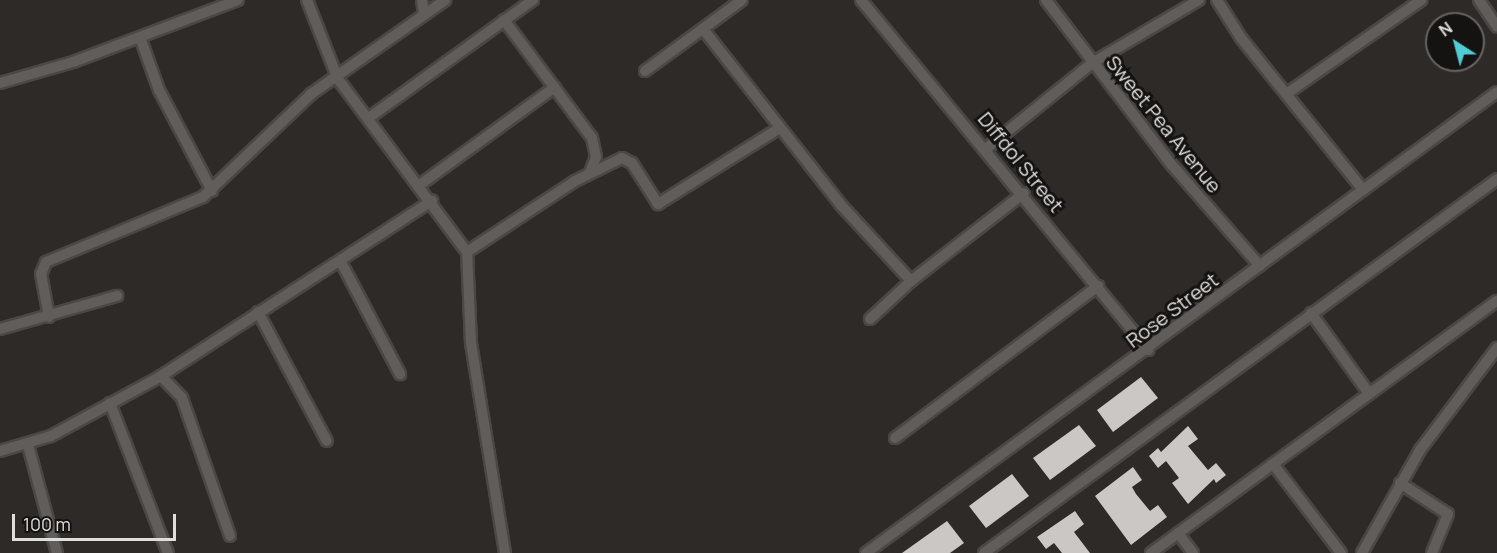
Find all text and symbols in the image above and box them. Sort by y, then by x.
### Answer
north arrow [1425,12,1485,72]
text: N [1434,17,1457,41]
street label: Sweet Pea Avenue [1101,50,1227,198]
street label: Diffdol Street [973,107,1069,217]
street label: Rose Street [1121,268,1223,352]
scale bar [15,502,178,540]
text: 100 m [23,512,71,536]

